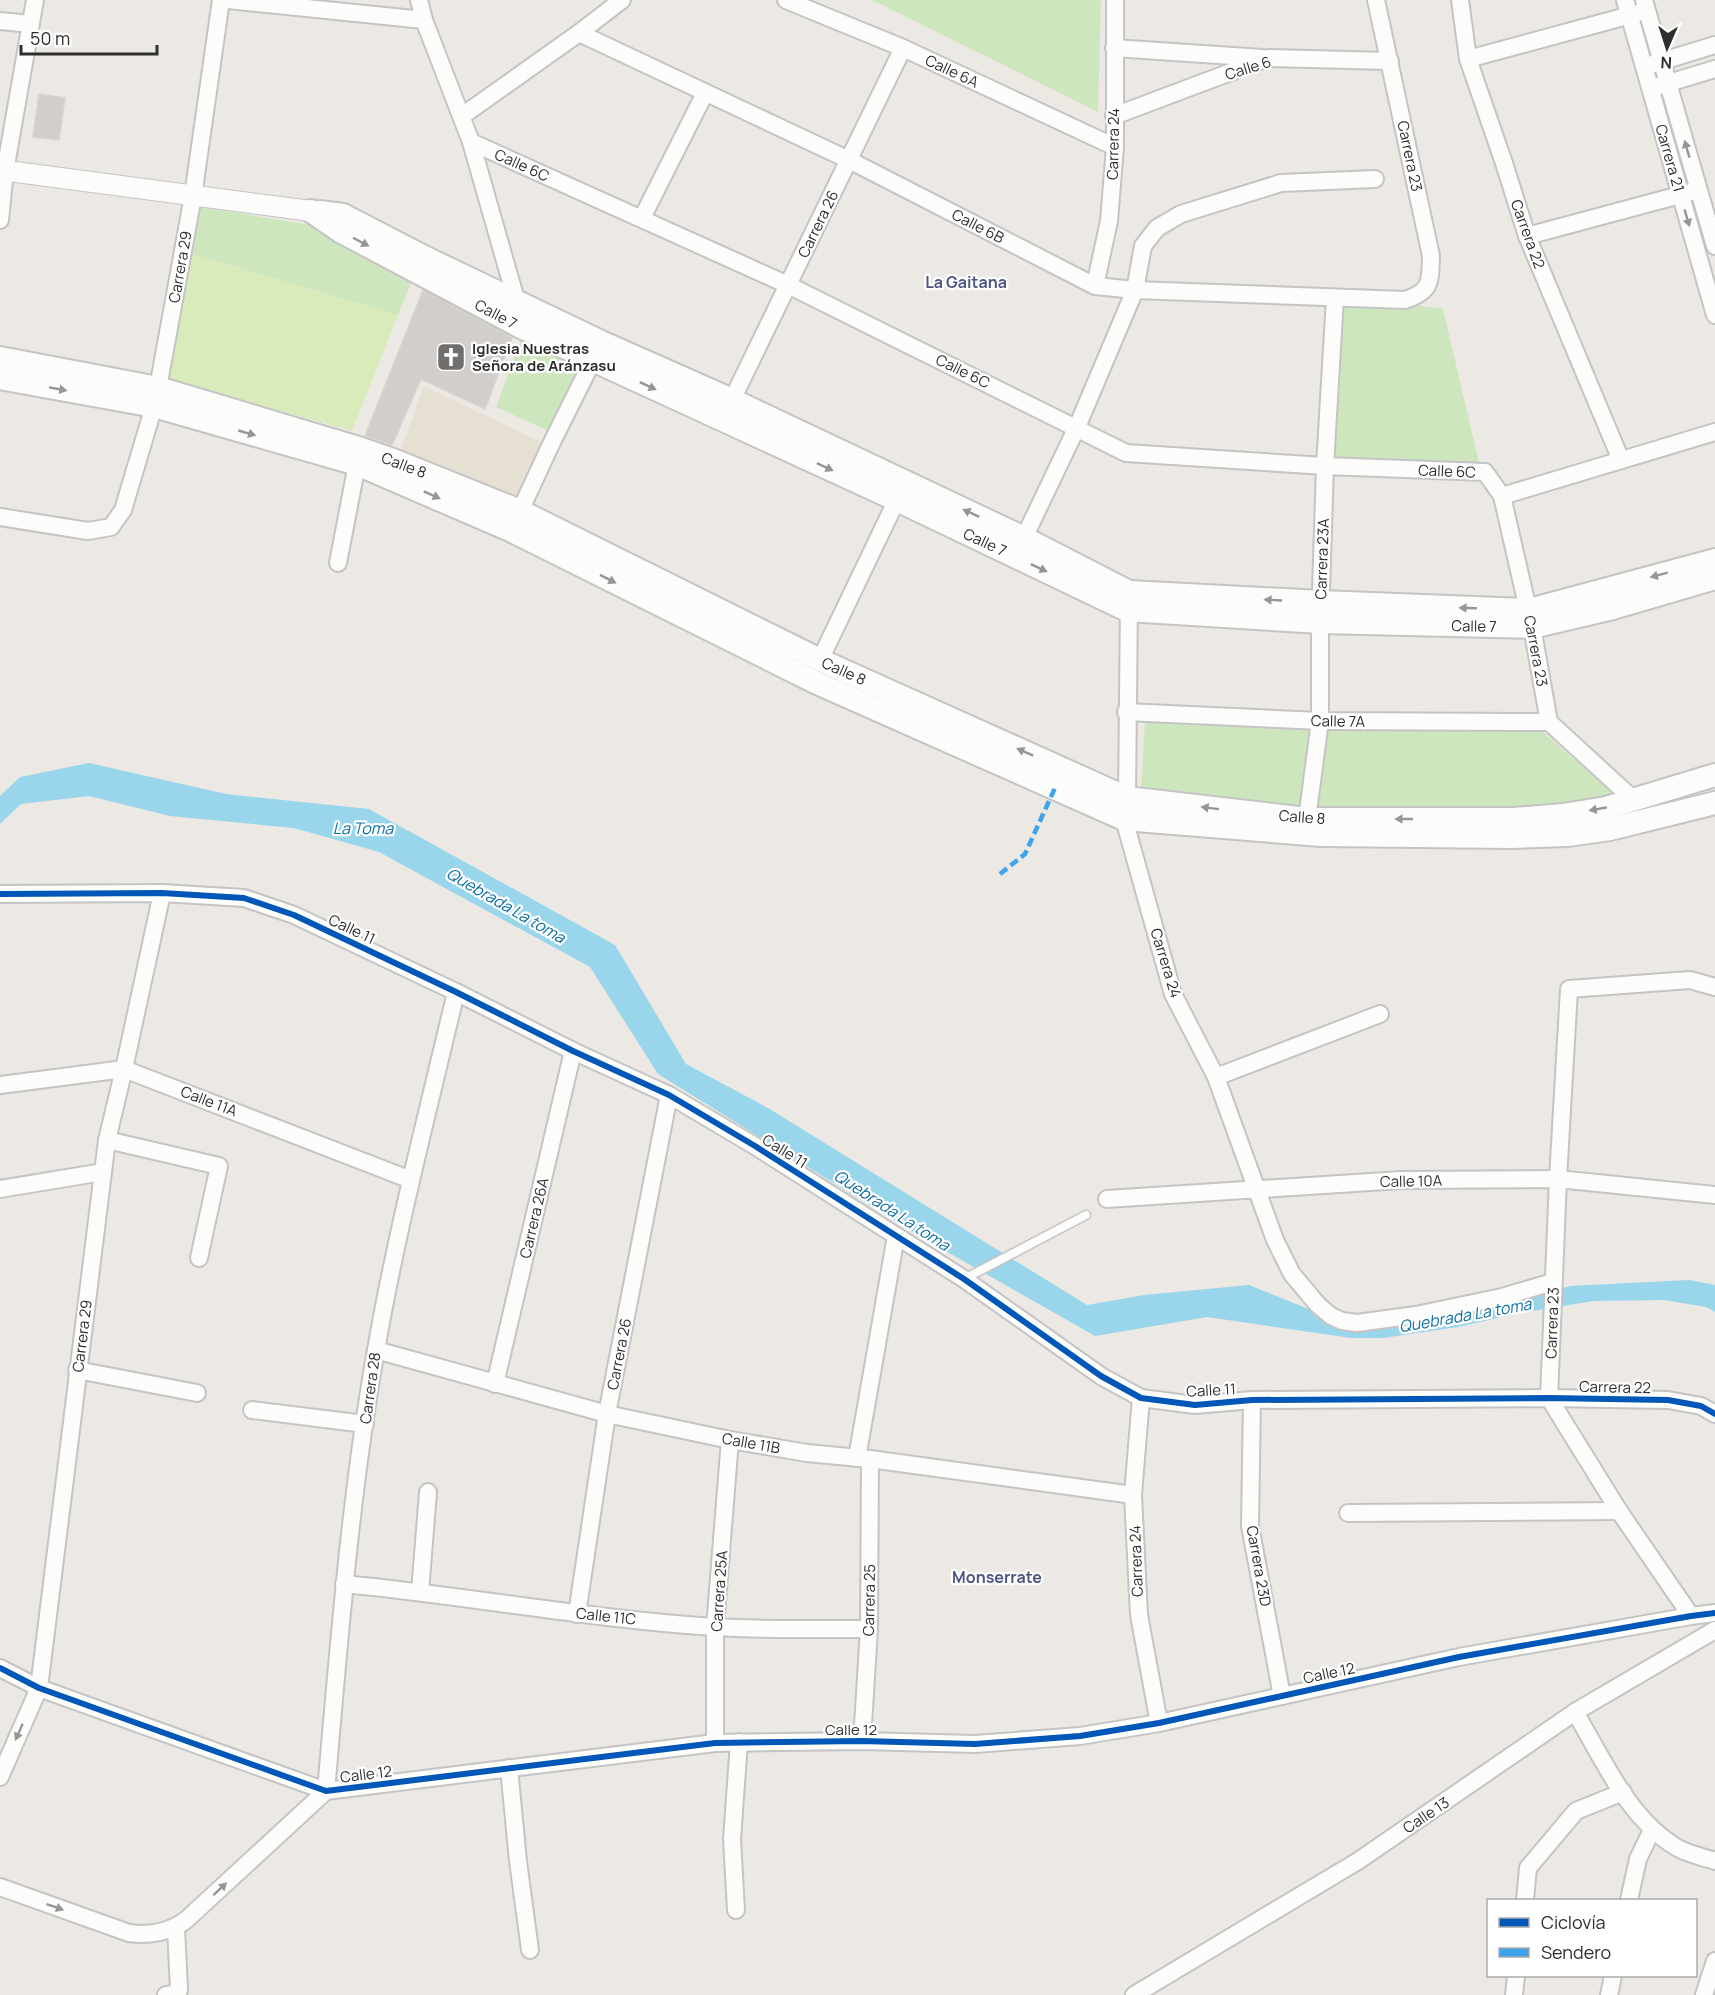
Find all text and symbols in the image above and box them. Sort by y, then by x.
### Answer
scale bar [21,18,158,56]
north arrow [1637,18,1697,78]
text: 50 m [30,26,70,50]
street label: Calle 6A [922,50,983,93]
street label: Calle 6 [1222,51,1274,85]
text: N [1660,52,1673,74]
street label: Carrera 24 [1102,108,1124,180]
street label: Carrera 23 [1392,119,1428,193]
street label: Carrera 21 [1650,122,1690,194]
one-way arrow [1682,140,1691,158]
street label: Calle 6C [491,144,553,186]
street label: Carrera 26 [793,187,843,261]
street label: Carrera 22 [1506,197,1550,271]
street label: Calle 6B [948,204,1008,248]
one-way arrow [1683,209,1692,227]
street label: Carrera 29 [163,229,197,305]
one-way arrow [352,237,369,247]
district label: La Gaitana [925,271,1007,293]
street label: Calle 7 [471,294,521,334]
place label: Iglesia Nuestras Señora de Aránzasu [472,338,616,376]
church icon: Iglesia Nuestras Señora de Aránzasu [435,341,467,373]
street label: Calle 6C [932,349,994,393]
one-way arrow [639,381,656,390]
one-way arrow [48,385,67,394]
one-way arrow [238,429,256,438]
street label: Calle 8 [379,447,429,483]
street label: Calle 6C [1418,459,1477,483]
one-way arrow [816,463,833,472]
one-way arrow [423,491,440,500]
one-way arrow [963,509,980,518]
street label: Carrera 23A [1310,518,1334,600]
street label: Calle 7 [960,523,1010,561]
one-way arrow [1031,564,1048,573]
one-way arrow [1649,571,1667,580]
one-way arrow [599,574,616,584]
one-way arrow [1264,595,1283,604]
one-way arrow [1459,603,1478,613]
street label: Carrera 23 [1519,614,1553,688]
street label: Calle 7 [1451,615,1497,637]
street label: Calle 8 [818,652,870,690]
street label: Calle 7A [1311,710,1366,732]
one-way arrow [1016,747,1034,757]
one-way arrow [1200,803,1219,813]
street label: Calle 8 [1278,805,1326,829]
one-way arrow [1589,805,1608,814]
one-way arrow [1394,814,1413,824]
water label: La Toma [333,817,394,839]
water label: Quebrada La toma [442,862,571,949]
street label: Calle 11 [325,909,379,949]
street label: Carrera 24 [1145,925,1187,1001]
street label: Calle 11A [178,1081,241,1122]
street label: Calle 11 [758,1129,812,1173]
water label: Quebrada La toma [830,1164,955,1256]
street label: Calle 10A [1380,1170,1443,1192]
street label: Carrera 26A [515,1175,554,1260]
street label: Carrera 23 [1540,1287,1564,1359]
water label: Quebrada La toma [1397,1292,1534,1337]
street label: Carrera 29 [67,1299,97,1373]
street label: Carrera 26 [602,1316,636,1392]
street label: Carrera 28 [355,1351,385,1425]
street label: Carrera 22 [1579,1376,1651,1398]
street label: Calle 11 [1186,1378,1236,1402]
street label: Calle 11B [720,1428,782,1458]
street label: Carrera 24 [1124,1524,1148,1597]
street label: Carrera 23D [1242,1524,1276,1608]
street label: Carrera 25A [706,1549,732,1632]
street label: Carrera 25 [858,1564,880,1636]
district label: Monserrate [952,1566,1042,1588]
street label: Calle 11C [575,1602,637,1630]
street label: Calle 12 [1301,1657,1357,1689]
street label: Calle 12 [825,1719,877,1740]
one-way arrow [15,1724,24,1741]
street label: Calle 12 [339,1760,393,1788]
street label: Calle 13 [1399,1792,1453,1838]
one-way arrow [212,1883,227,1896]
legend [1487,1899,1697,1977]
one-way arrow [46,1902,64,1912]
text: Ciclovía [1541,1910,1606,1934]
text: Sendero [1541,1940,1611,1964]

